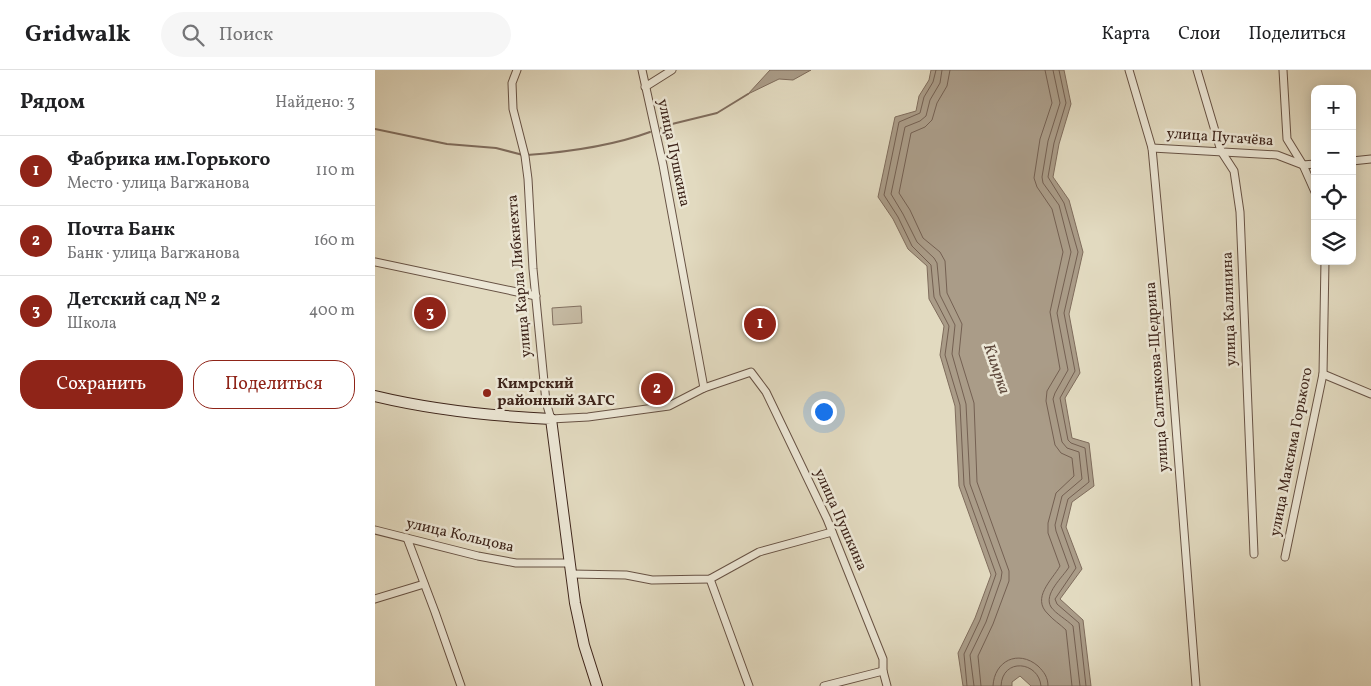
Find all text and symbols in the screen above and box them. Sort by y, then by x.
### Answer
search box [161,12,511,57]
text: Gridwalk [25,18,131,52]
icon: search [179,21,207,49]
text: Поиск [219,22,273,48]
text: Карта [1102,22,1150,47]
text: Слои [1178,22,1220,47]
text: Поделиться [1248,22,1346,47]
map controls [1311,85,1356,265]
button: + [1311,85,1356,130]
text: Рядом [20,88,85,117]
text: Найдено: 3 [275,92,355,114]
street label: улица Пушкина [651,97,695,209]
street label: улица Пугачёва [1166,124,1274,152]
button: − [1311,130,1356,175]
text: Фабрика им.Горького [67,147,270,173]
text: 1 [33,160,39,182]
text: 110 m [316,160,355,182]
text: Место · улица Вагжанова [67,173,250,195]
button: locate [1311,175,1356,220]
street label: улица Карла Либкнехта [502,194,538,358]
text: Почта Банк [67,217,175,243]
button: layers [1311,220,1356,265]
text: 2 [32,230,40,252]
text: 160 m [314,230,355,252]
text: Банк · улица Вагжанова [67,243,240,265]
street label: улица Калинина [1218,251,1242,367]
street label: улица Салтыкова-Щедрина [1141,281,1175,473]
text: Детский сад № 2 [67,287,220,313]
pin: 3 [414,294,446,332]
text: 3 [32,300,40,322]
text: 400 m [309,300,355,322]
pin: 1 [744,305,776,343]
text: Школа [67,313,117,335]
water label: Кимрка [977,341,1015,398]
button: Сохранить [20,360,183,409]
button: Поделиться [193,360,355,409]
street label: улица Максима Горького [1265,366,1319,538]
pin: 2 [641,370,673,408]
place label: Кимрский районный ЗАГС [497,374,615,412]
marker: Кимрский районный ЗАГС [481,387,493,399]
your location [811,399,837,425]
street label: улица Пушкина [808,466,872,574]
street label: улица Кольцова [404,513,516,559]

